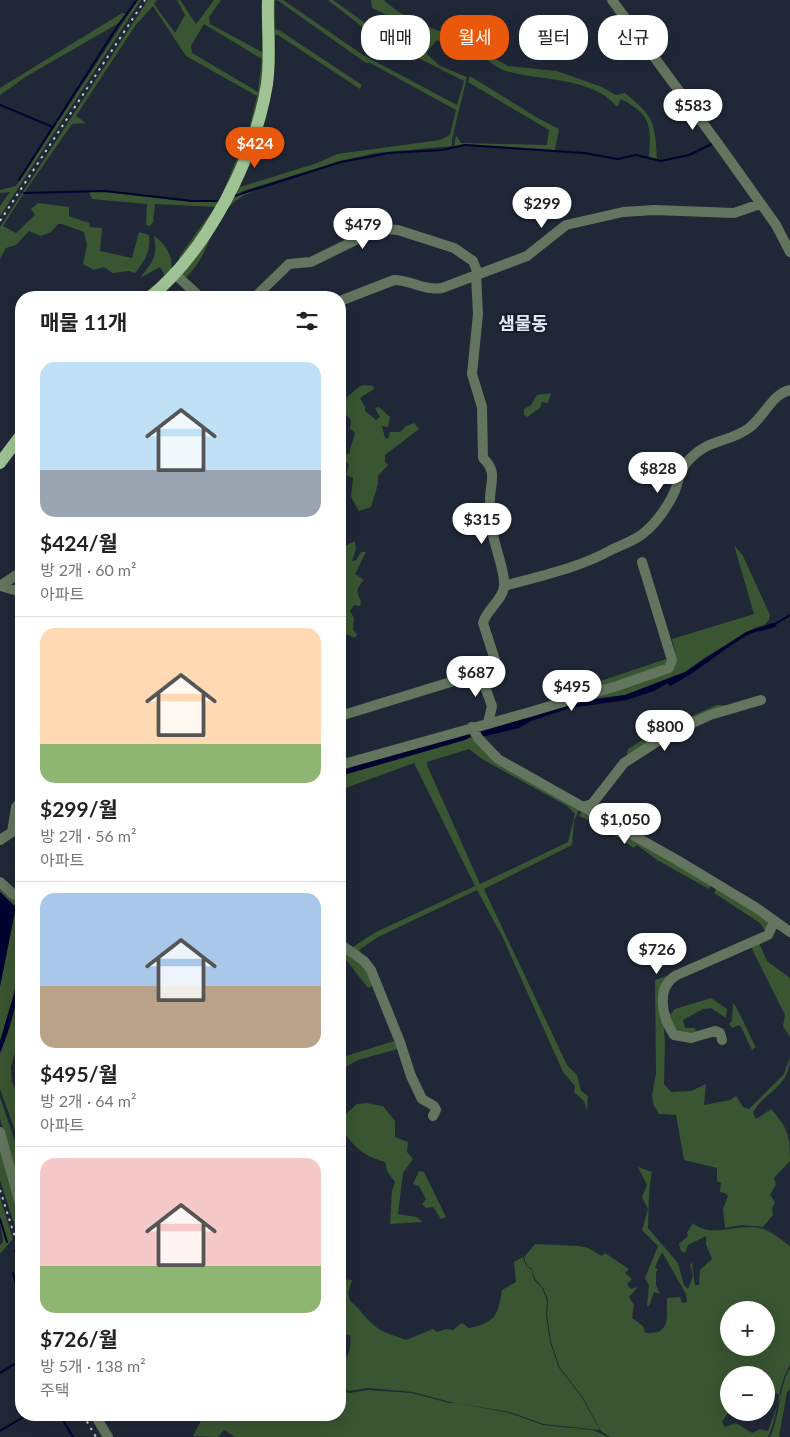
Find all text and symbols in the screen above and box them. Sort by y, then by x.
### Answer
chip: 매매 [361,15,430,60]
chip: 월세 [440,15,509,60]
chip: 필터 [519,15,588,60]
chip: 신규 [598,15,668,60]
pin: $583 [663,88,723,131]
text: $583 [674,95,712,114]
pin: $424 [225,126,285,169]
text: $424 [236,133,274,152]
pin: $299 [512,186,572,229]
text: $299 [523,193,561,212]
pin: $479 [333,208,393,250]
text: $479 [344,214,382,233]
icon: filters [293,307,321,335]
text: 매물 11개 [40,309,127,334]
district label: 샘물동 [498,312,548,334]
icon: home [136,395,226,485]
pin: $828 [628,452,688,494]
text: $828 [639,458,677,477]
pin: $315 [452,502,512,545]
text: $315 [463,509,501,528]
text: $424/월 [40,530,118,555]
text: 방 2개 · 60 m² [40,560,136,579]
text: 아파트 [40,584,84,603]
pin: $687 [446,656,506,698]
icon: home [136,660,226,750]
text: $687 [457,662,495,681]
pin: $495 [542,670,602,712]
text: $495 [553,676,591,695]
pin: $800 [635,710,695,752]
text: $800 [646,716,684,735]
text: $299/월 [40,796,118,821]
pin: $1,050 [584,802,666,845]
text: $1,050 [600,809,650,828]
text: 방 2개 · 56 m² [40,826,136,845]
text: 아파트 [40,850,84,869]
icon: home [136,925,226,1015]
pin: $726 [627,932,687,975]
text: $726 [638,939,676,958]
text: $495/월 [40,1061,118,1086]
text: 방 2개 · 64 m² [40,1091,136,1110]
text: 아파트 [40,1115,84,1134]
icon: home [136,1190,226,1280]
map controls [720,1301,775,1421]
button: + [720,1301,775,1356]
text: $726/월 [40,1326,118,1351]
text: 방 5개 · 138 m² [40,1356,146,1375]
button: − [720,1366,775,1421]
text: 주택 [40,1380,69,1399]

